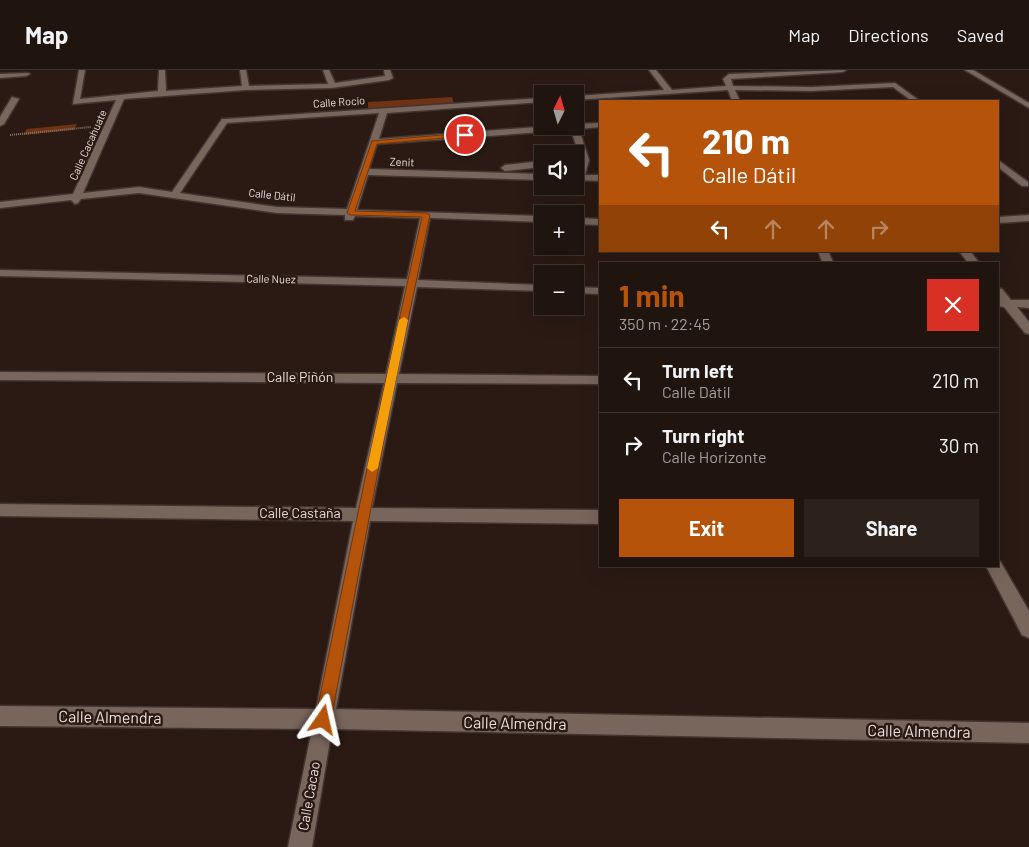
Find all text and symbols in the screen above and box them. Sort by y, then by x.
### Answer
text: Map [25,20,68,49]
text: Map [788,24,820,46]
text: Directions [848,24,929,46]
text: Saved [957,24,1004,46]
north arrow [534,85,584,135]
map controls [534,85,584,315]
street label: Calle Rocío [313,93,365,110]
street label: Calle Cacahuate [66,107,109,182]
pin [444,114,486,156]
text: 210 m [702,119,790,161]
icon: left [619,120,684,185]
icon: arrive [451,121,479,149]
button: sound [534,145,584,195]
street label: Zenit [389,155,415,168]
text: Calle Dátil [702,161,796,187]
street label: Calle Dátil [248,186,296,203]
button: + [534,205,584,255]
icon: left [706,215,734,243]
icon: ahead [759,215,787,243]
icon: ahead [812,215,840,243]
icon: right [865,215,893,243]
button: − [534,265,584,315]
street label: Calle Nuez [246,272,296,285]
text: 1 min [619,277,685,313]
button: close [927,279,979,331]
text: 350 m · 22:45 [619,314,710,333]
text: Turn left [662,359,733,382]
icon: left [619,366,647,394]
street label: Calle Piñón [267,368,333,385]
text: 210 m [932,369,979,392]
text: Calle Dátil [662,382,730,401]
text: Turn right [662,424,744,447]
icon: right [619,431,647,459]
text: 30 m [939,434,979,457]
text: Calle Horizonte [662,447,767,466]
button: Exit [619,499,794,557]
button: Share [804,499,979,557]
street label: Calle Castaña [259,504,341,521]
position arrow [296,693,348,745]
street label: Calle Almendra [58,706,162,727]
street label: Calle Almendra [463,712,567,733]
street label: Calle Almendra [867,720,971,741]
street label: Calle Cacao [294,760,323,832]

